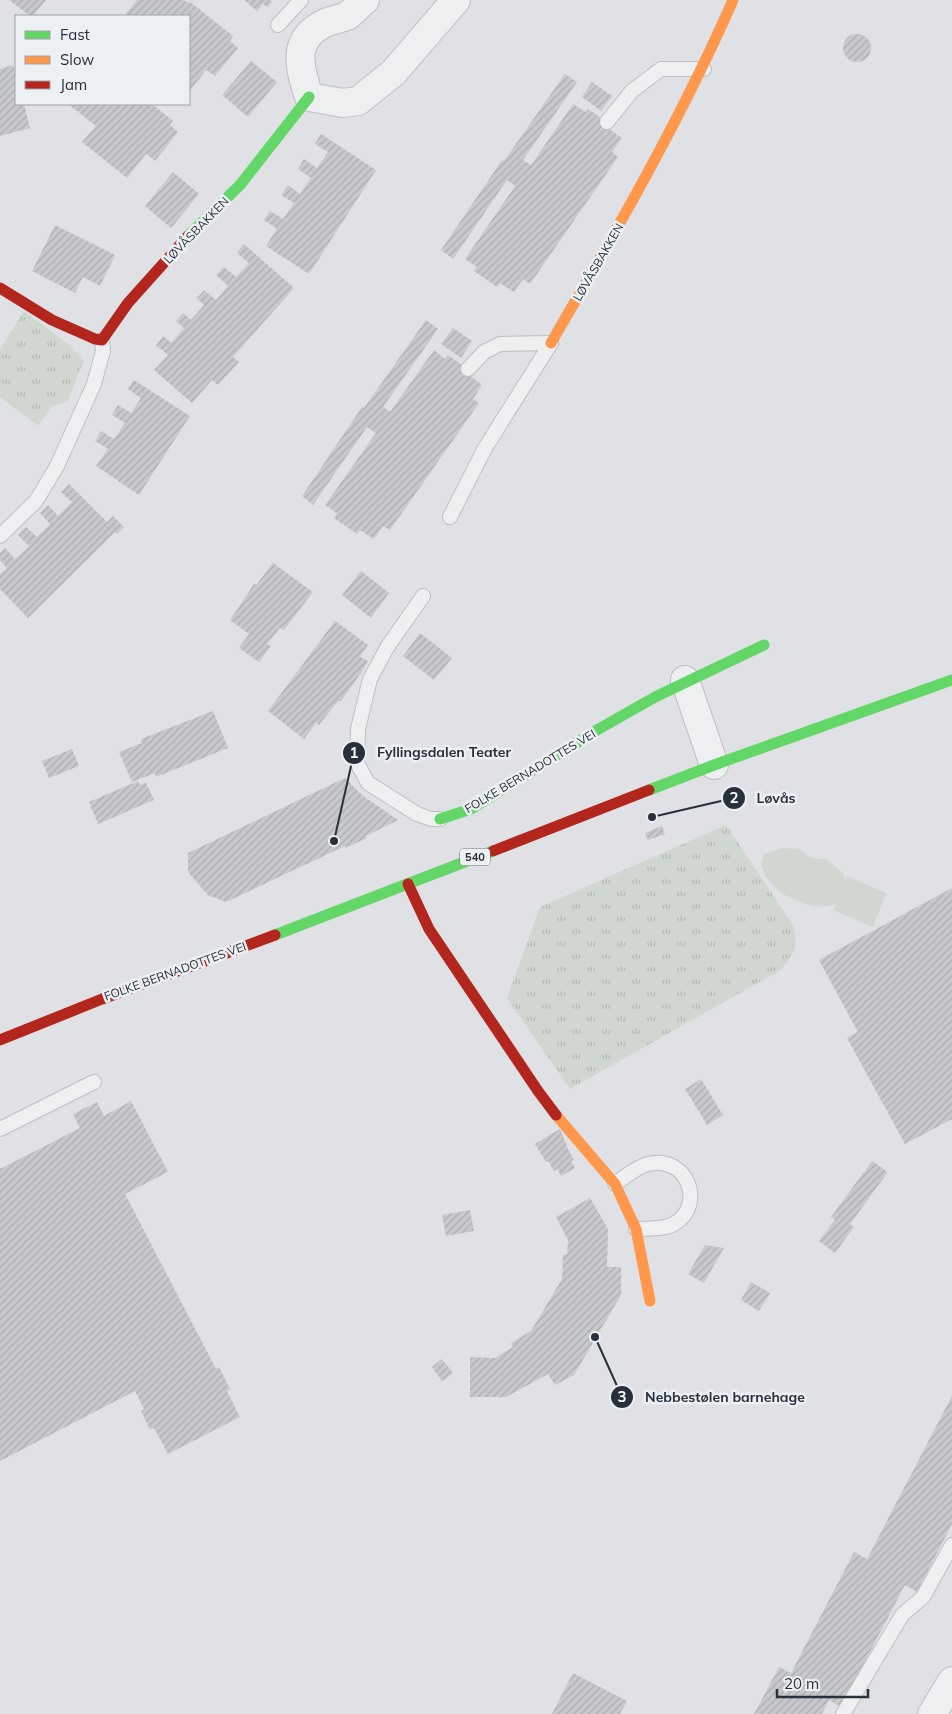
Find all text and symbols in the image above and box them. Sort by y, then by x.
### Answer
legend [15,15,190,105]
text: Fast [60,25,90,44]
text: Slow [60,50,94,69]
text: Jam [60,75,87,94]
street label: LØVÅSBAKKEN [160,193,232,267]
street label: LØVÅSBAKKEN [570,220,626,304]
street label: FOLKE BERNADOTTES VEI [462,726,598,816]
callout: Fyllingsdalen Teater [342,738,521,767]
text: 1 [349,743,359,762]
text: Fyllingsdalen Teater [377,743,511,761]
callout: Løvås [721,783,805,812]
text: 2 [729,788,739,807]
text: Løvås [756,789,796,807]
road number: 540 [460,849,490,866]
street label: FOLKE BERNADOTTES VEI [102,938,248,1004]
callout: Nebbestølen barnehage [610,1382,814,1411]
text: 3 [617,1387,627,1406]
text: Nebbestølen barnehage [645,1388,805,1406]
scale bar [777,1666,868,1698]
text: 20 m [784,1674,819,1693]

